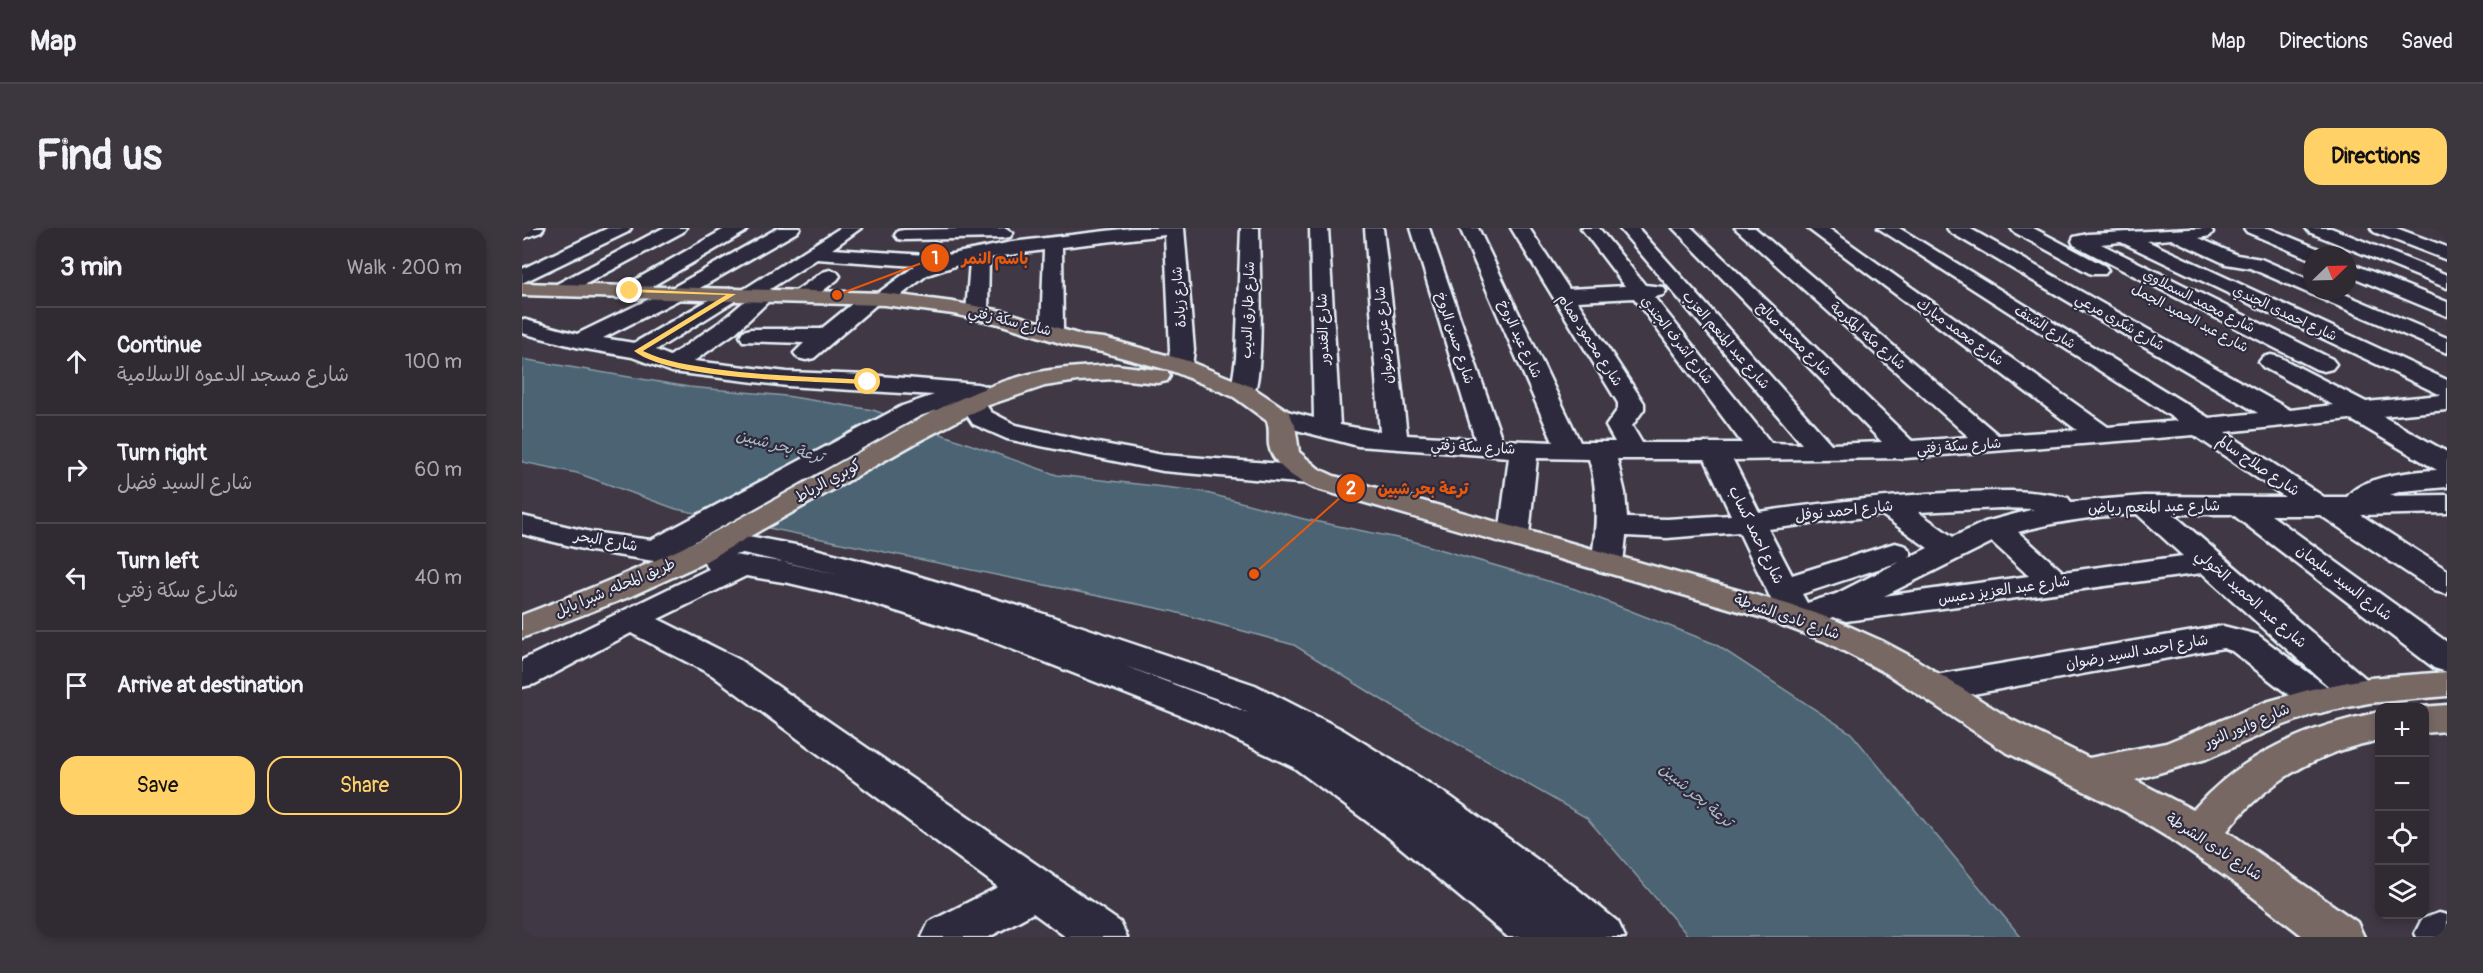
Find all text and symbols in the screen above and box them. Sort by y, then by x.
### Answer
text: Map [30,24,76,59]
text: Map [2211,28,2246,55]
text: Directions [2279,28,2368,55]
text: Saved [2401,28,2453,55]
button: Directions [2304,128,2447,185]
text: Find us [36,130,162,182]
callout: باسم النمر [920,241,1040,275]
north arrow [2303,246,2357,300]
text: 1 [931,247,939,270]
text: باسم النمر [960,249,1028,271]
text: 3 min [60,251,122,283]
text: Walk · 200 m [347,255,462,280]
street label: شارع طارق الديب [1238,261,1259,359]
street label: شارع محمد السملاوي [2139,265,2258,338]
street label: شارع زيادة [1168,266,1191,328]
route end [616,277,642,303]
street label: شارع عبد الحميد الجمل [2128,280,2251,357]
street label: شارع احمدى الجندي [2229,281,2340,346]
street label: شارع عزب رضوان [1371,285,1398,385]
street label: شارع عبد المنعم العزب [1677,287,1773,394]
street label: شارع حسن الروخ [1431,290,1478,386]
street label: شارع شكرى مرعي [2070,290,2168,358]
street label: شارع محمود همام [1552,291,1626,390]
street label: شارع اشرف الجندي [1636,292,1717,389]
street label: شارع الغندور [1313,293,1334,366]
street label: شارع محمد مبارك [1913,295,2007,370]
street label: شارع عيد الروخ [1494,297,1545,381]
street label: شارع محمد صالح [1752,298,1835,381]
street label: شارع مكه المكرمة [1826,299,1909,374]
street label: شارع الشنف [2011,301,2079,353]
street label: شارع سكة زفتي [966,302,1053,343]
text: Continue [117,331,201,359]
icon: ahead [60,345,93,378]
text: 100 m [405,349,462,374]
text: شارع مسجد الدعوه الاسلامية [117,362,349,387]
route start [854,368,880,394]
water label: ترعة بحر شبين [734,425,829,468]
street label: شارع صلاح سالم [2212,431,2303,502]
street label: شارع سكة زفتي [1916,435,2002,461]
street label: شارع سكة زفتي [1430,436,1516,462]
text: Turn right [117,439,207,467]
icon: right [60,453,93,486]
street label: كوبري الرباط [792,455,865,508]
text: 60 m [415,457,462,482]
text: شارع السيد فضل [117,470,253,495]
callout: ترعة بحر شبين [1336,471,1481,505]
text: 2 [1346,477,1356,500]
text: ترعة بحر شبين [1378,479,1470,499]
street label: شارع احمد كساب [1724,483,1788,587]
street label: شارع احمد نوفل [1794,496,1894,526]
street label: شارع عبد المنعم رياض [2088,496,2220,520]
street label: شارع البحر [572,526,639,556]
street label: شارع السيد سليمان [2292,541,2396,625]
street label: شارع عبد الحميد الخولي [2190,546,2310,655]
text: Turn left [117,547,199,575]
street label: طريق المحله, شبرا بابل [552,554,678,622]
icon: left [60,561,93,594]
text: 40 m [415,565,462,590]
street label: شارع عبد العزيز دعبس [1937,571,2071,609]
text: شارع سكة زفتي [117,578,238,603]
street label: شارع نادى الشرطة [1732,590,1842,644]
street label: شارع احمد السيد رضوان [2064,630,2210,674]
icon: arrive [60,669,93,702]
text: Arrive at destination [117,671,303,699]
street label: شارع وابور النور [2200,699,2293,753]
map controls [2375,703,2429,919]
button: + [2375,703,2429,757]
button: Save [60,756,255,815]
button: Share [267,756,462,815]
button: − [2375,757,2429,811]
water label: ترعة بحر شبين [1655,758,1739,834]
street label: شارع نادى الشرطة [2162,809,2266,885]
button: locate [2375,811,2429,865]
button: layers [2375,865,2429,919]

